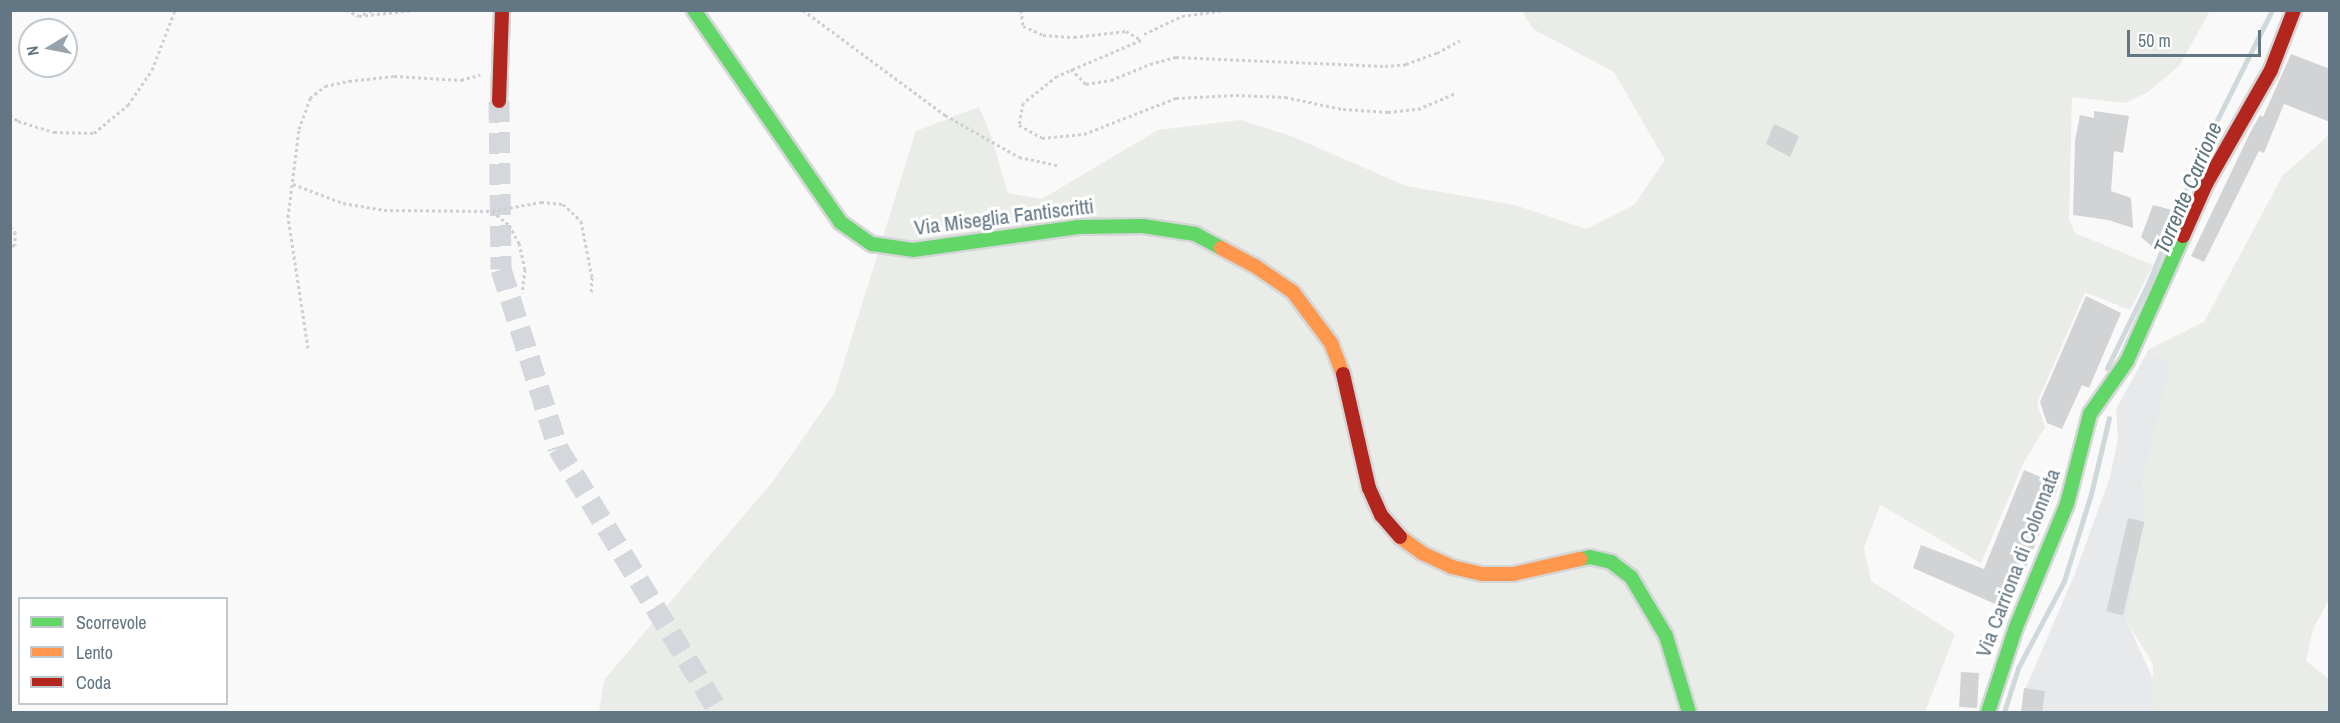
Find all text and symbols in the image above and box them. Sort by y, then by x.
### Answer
north arrow [18,18,78,78]
scale bar [2130,18,2264,56]
text: 50 m [2138,28,2171,53]
text: N [21,44,44,57]
water label: Torrente Carrione [2148,118,2228,258]
street label: Via Miseglia Fantiscritti [913,193,1095,241]
street label: Via Carriona di Colonnata [1970,465,2066,661]
legend [18,597,228,705]
text: Scorrevole [76,610,147,635]
text: Lento [76,640,113,665]
text: Coda [76,670,111,695]

